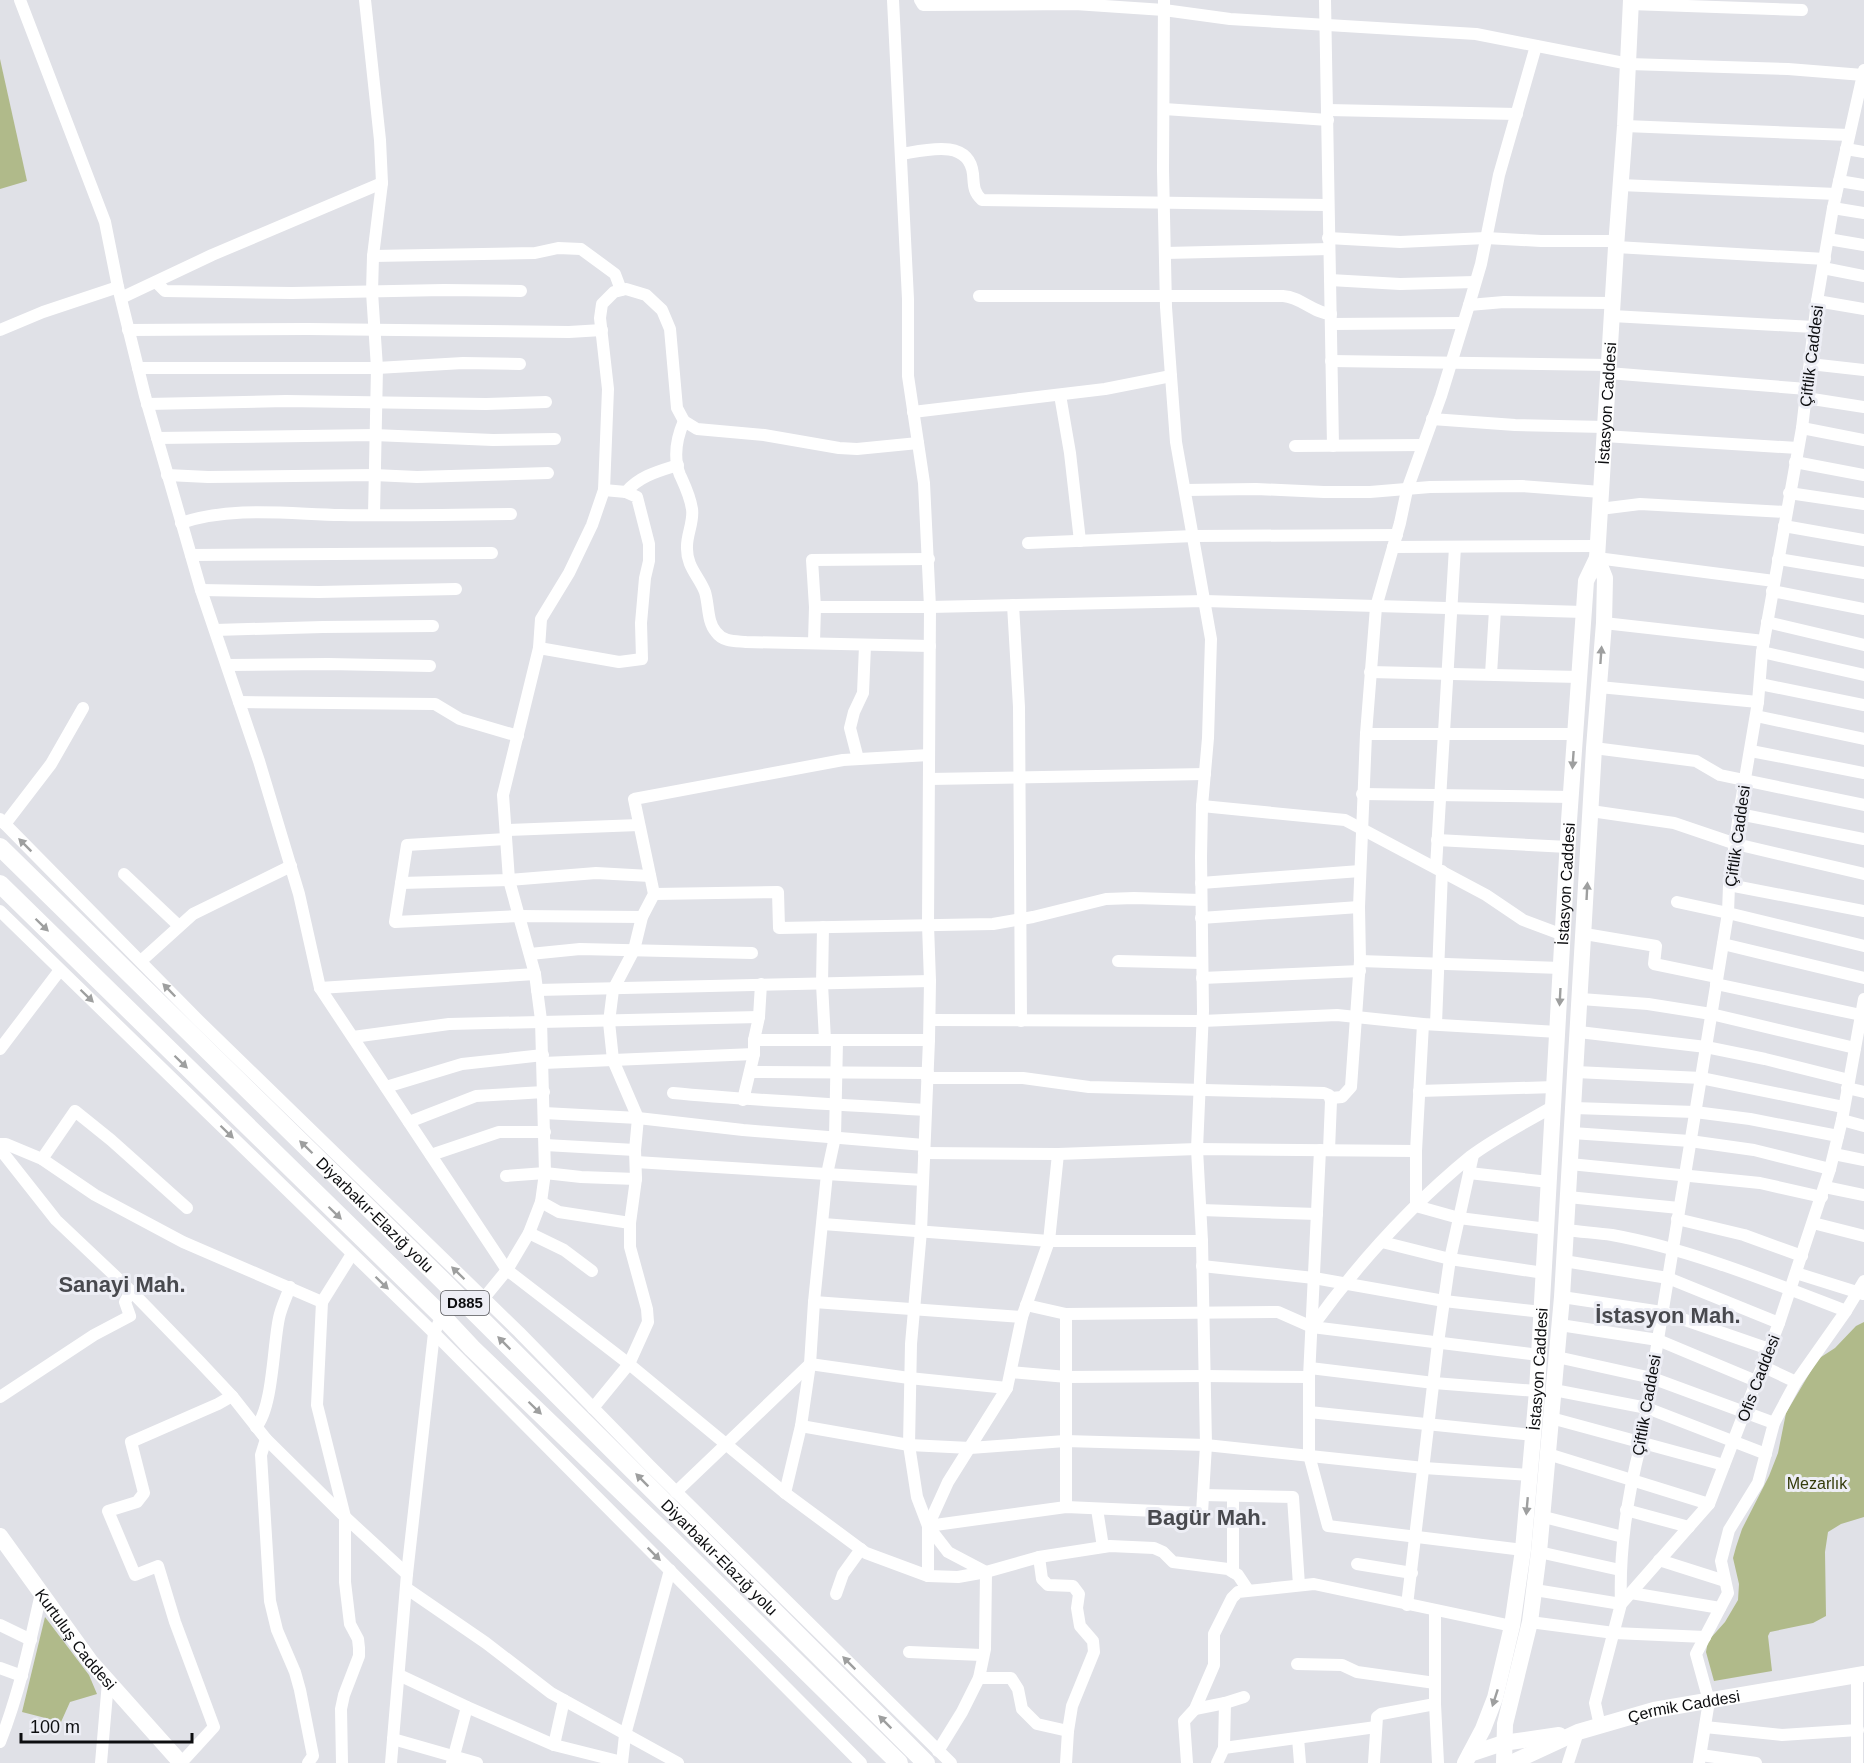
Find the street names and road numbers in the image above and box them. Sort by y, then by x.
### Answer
street label: Çiftlik Caddesi [1797,304,1826,408]
street label: İstasyon Caddesi [1594,342,1619,465]
street label: Çiftlik Caddesi [1722,784,1753,888]
street label: İstasyon Caddesi [1553,822,1578,946]
street label: Diyarbakır-Elazığ yolu [313,1154,437,1276]
road number: D885 [441,1291,489,1315]
street label: İstasyon Caddesi [1525,1307,1551,1431]
street label: Ofis Caddesi [1734,1332,1783,1424]
street label: Çiftlik Caddesi [1629,1353,1664,1457]
street label: Diyarbakır-Elazığ yolu [658,1496,781,1619]
street label: Kurtuluş Caddesi [32,1586,119,1693]
street label: Çermik Caddesi [1626,1687,1741,1726]

